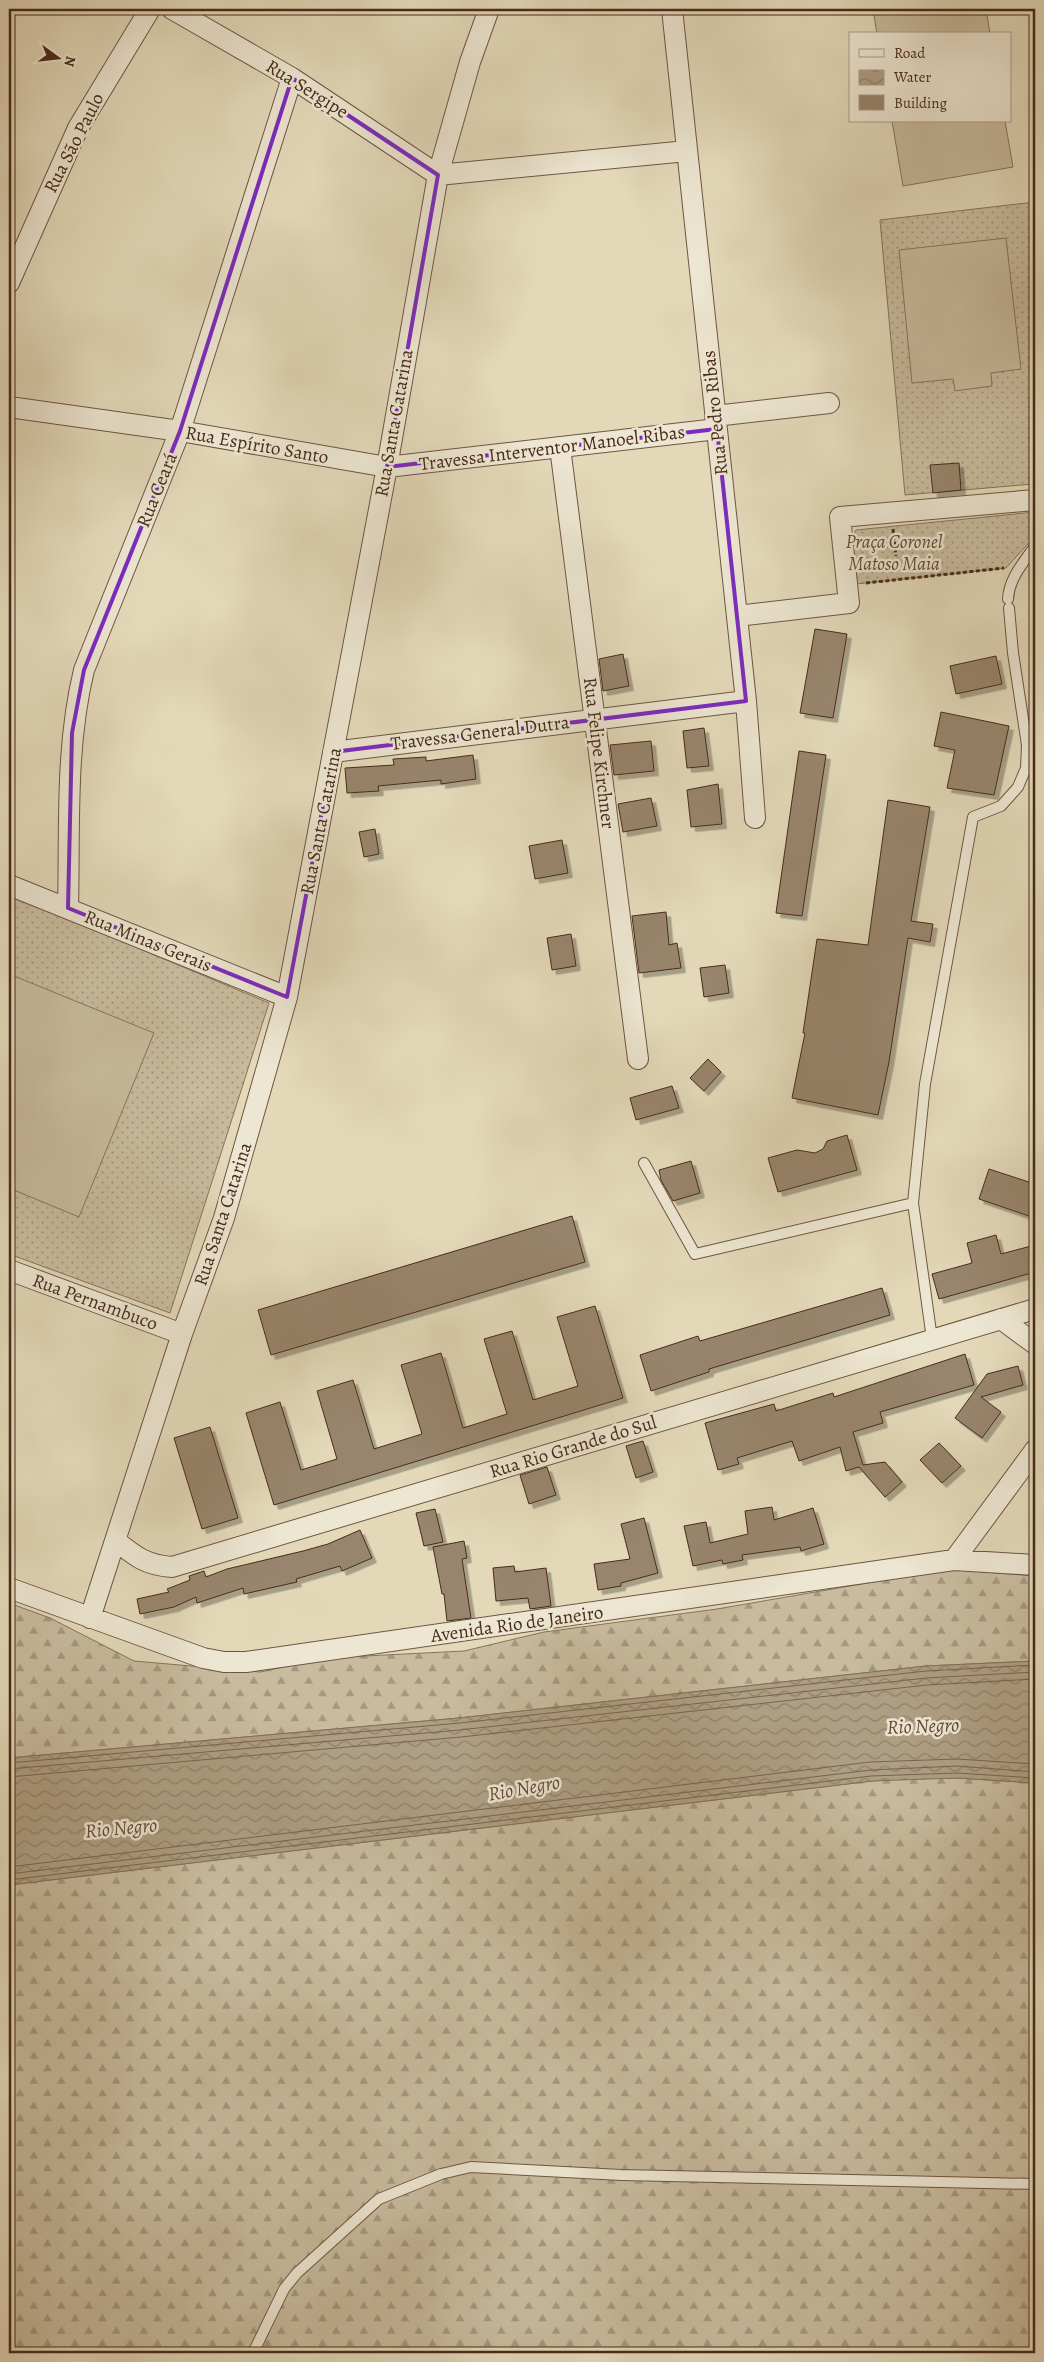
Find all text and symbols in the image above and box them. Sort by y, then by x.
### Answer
north arrow [32,32,82,82]
legend [849,32,1012,122]
text: Road [894,43,926,63]
street label: Rua Sergipe [261,53,353,125]
text: N [60,54,81,69]
text: Water [893,67,931,87]
street label: Rua São Paulo [38,89,110,197]
text: Building [894,93,947,113]
street label: Rua Santa Catarina [368,347,420,499]
street label: Rua Pedro Ribas [696,349,734,477]
street label: Travessa Interventor Manoel Ribas [418,419,686,477]
street label: Rua Espírito Santo [183,420,331,470]
street label: Rua Ceará [130,448,184,531]
park label: Praça Coronel Matoso Maia [845,529,943,577]
street label: Rua Felipe Kirchner [577,676,621,830]
street label: Travessa General Dutra [389,709,571,757]
street label: Rua Santa Catarina [294,745,348,897]
street label: Rua Minas Gerais [80,904,216,978]
street label: Rua Santa Catarina [188,1139,259,1289]
street label: Rua Pernambuco [29,1267,161,1337]
street label: Rua Rio Grande do Sul [486,1409,660,1485]
street label: Avenida Rio de Janeiro [428,1599,605,1649]
water label: Rio Negro [886,1711,960,1741]
water label: Rio Negro [486,1768,562,1808]
water label: Rio Negro [84,1811,158,1845]

